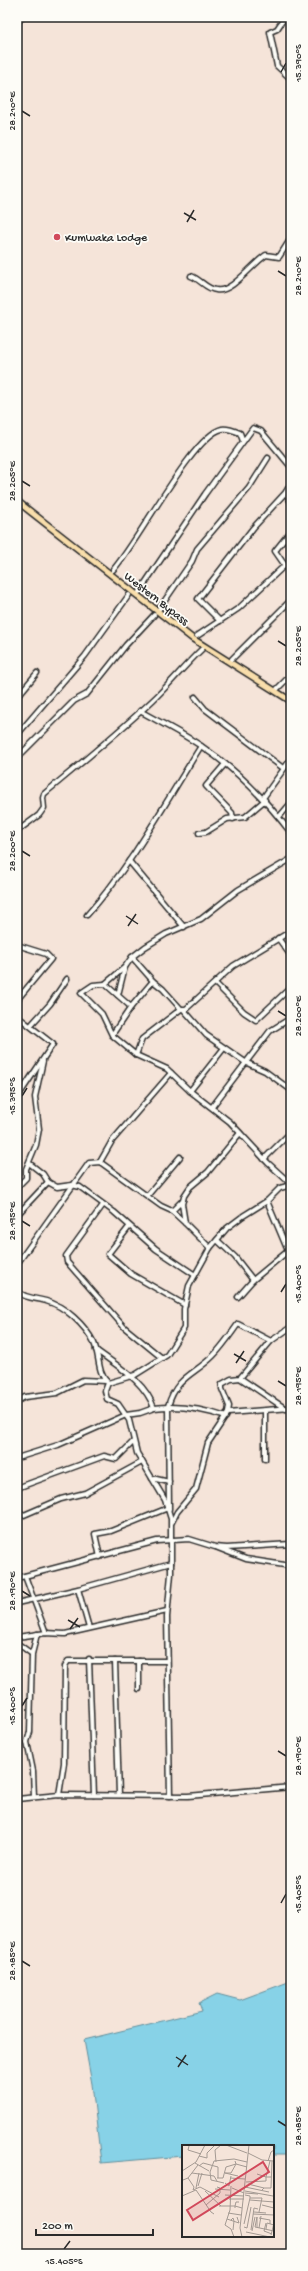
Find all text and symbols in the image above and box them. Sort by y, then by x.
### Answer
text: 15.390°S [293,44,305,83]
text: 28.210°E [7,91,19,130]
marker: Kumwaka Lodge [52,232,62,242]
place label: Kumwaka Lodge [65,232,148,246]
text: 28.210°E [293,256,305,295]
text: 28.205°E [7,460,19,501]
street label: Western Bypass [121,570,191,630]
text: 28.205°E [293,625,305,666]
text: 28.200°E [7,830,19,871]
text: 28.200°E [293,995,305,1036]
text: 15.395°S [7,1077,19,1116]
text: 28.195°E [7,1201,19,1240]
text: 15.400°S [293,1265,305,1304]
text: 28.195°E [293,1366,305,1405]
text: 28.190°E [7,1571,19,1610]
text: 15.400°S [7,1687,19,1726]
text: 28.190°E [293,1736,305,1775]
text: 15.405°S [293,1875,305,1914]
text: 28.185°E [7,1941,19,1981]
text: 28.185°E [293,2106,305,2146]
inset map [182,2145,274,2237]
scale bar [36,2211,153,2237]
text: 200 m [42,2220,73,2234]
text: 15.405°S [44,2256,83,2268]

